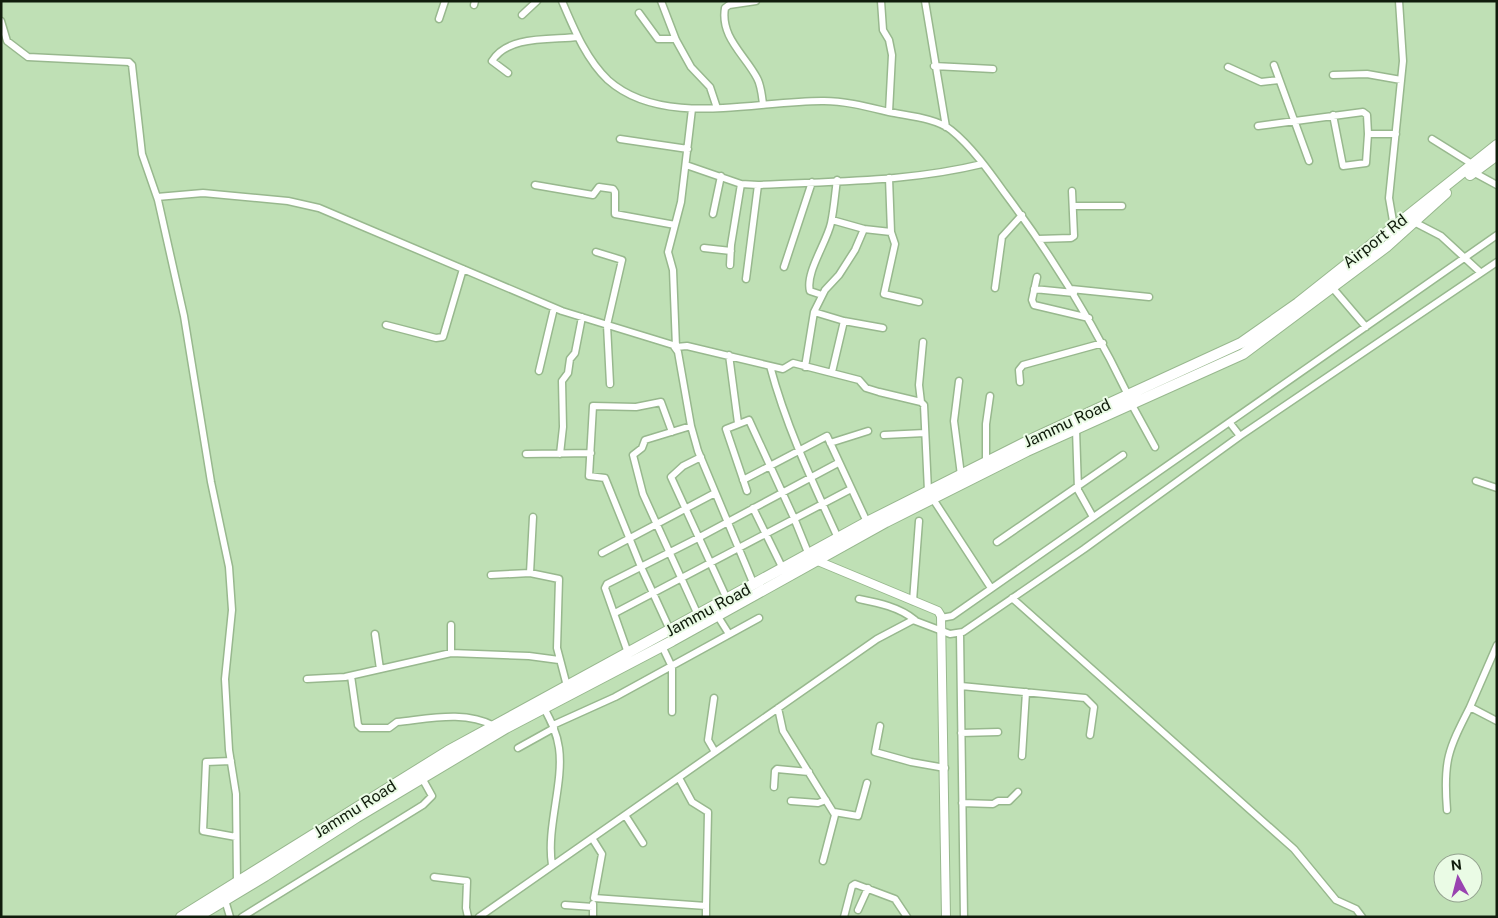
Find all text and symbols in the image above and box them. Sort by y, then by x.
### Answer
street label: Airport Rd [1339,210,1411,272]
street label: Jammu Road [1020,395,1114,451]
street label: Jammu Road [662,580,754,640]
street label: Jammu Road [310,776,400,842]
north arrow [1433,853,1483,903]
text: N [1450,856,1463,874]

